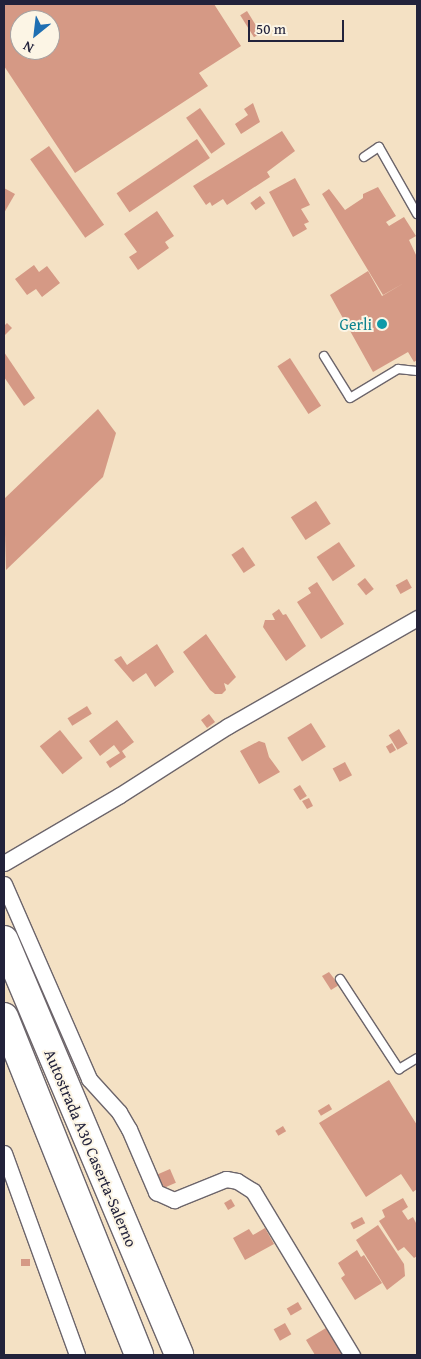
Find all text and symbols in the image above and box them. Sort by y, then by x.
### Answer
north arrow [10,10,60,60]
scale bar [251,10,347,42]
text: 50 m [256,18,286,39]
text: N [19,36,37,58]
place label: Gerli [339,314,372,334]
marker: Gerli [376,318,388,330]
street label: Autostrada A30 Caserta-Salerno [41,1046,141,1250]

